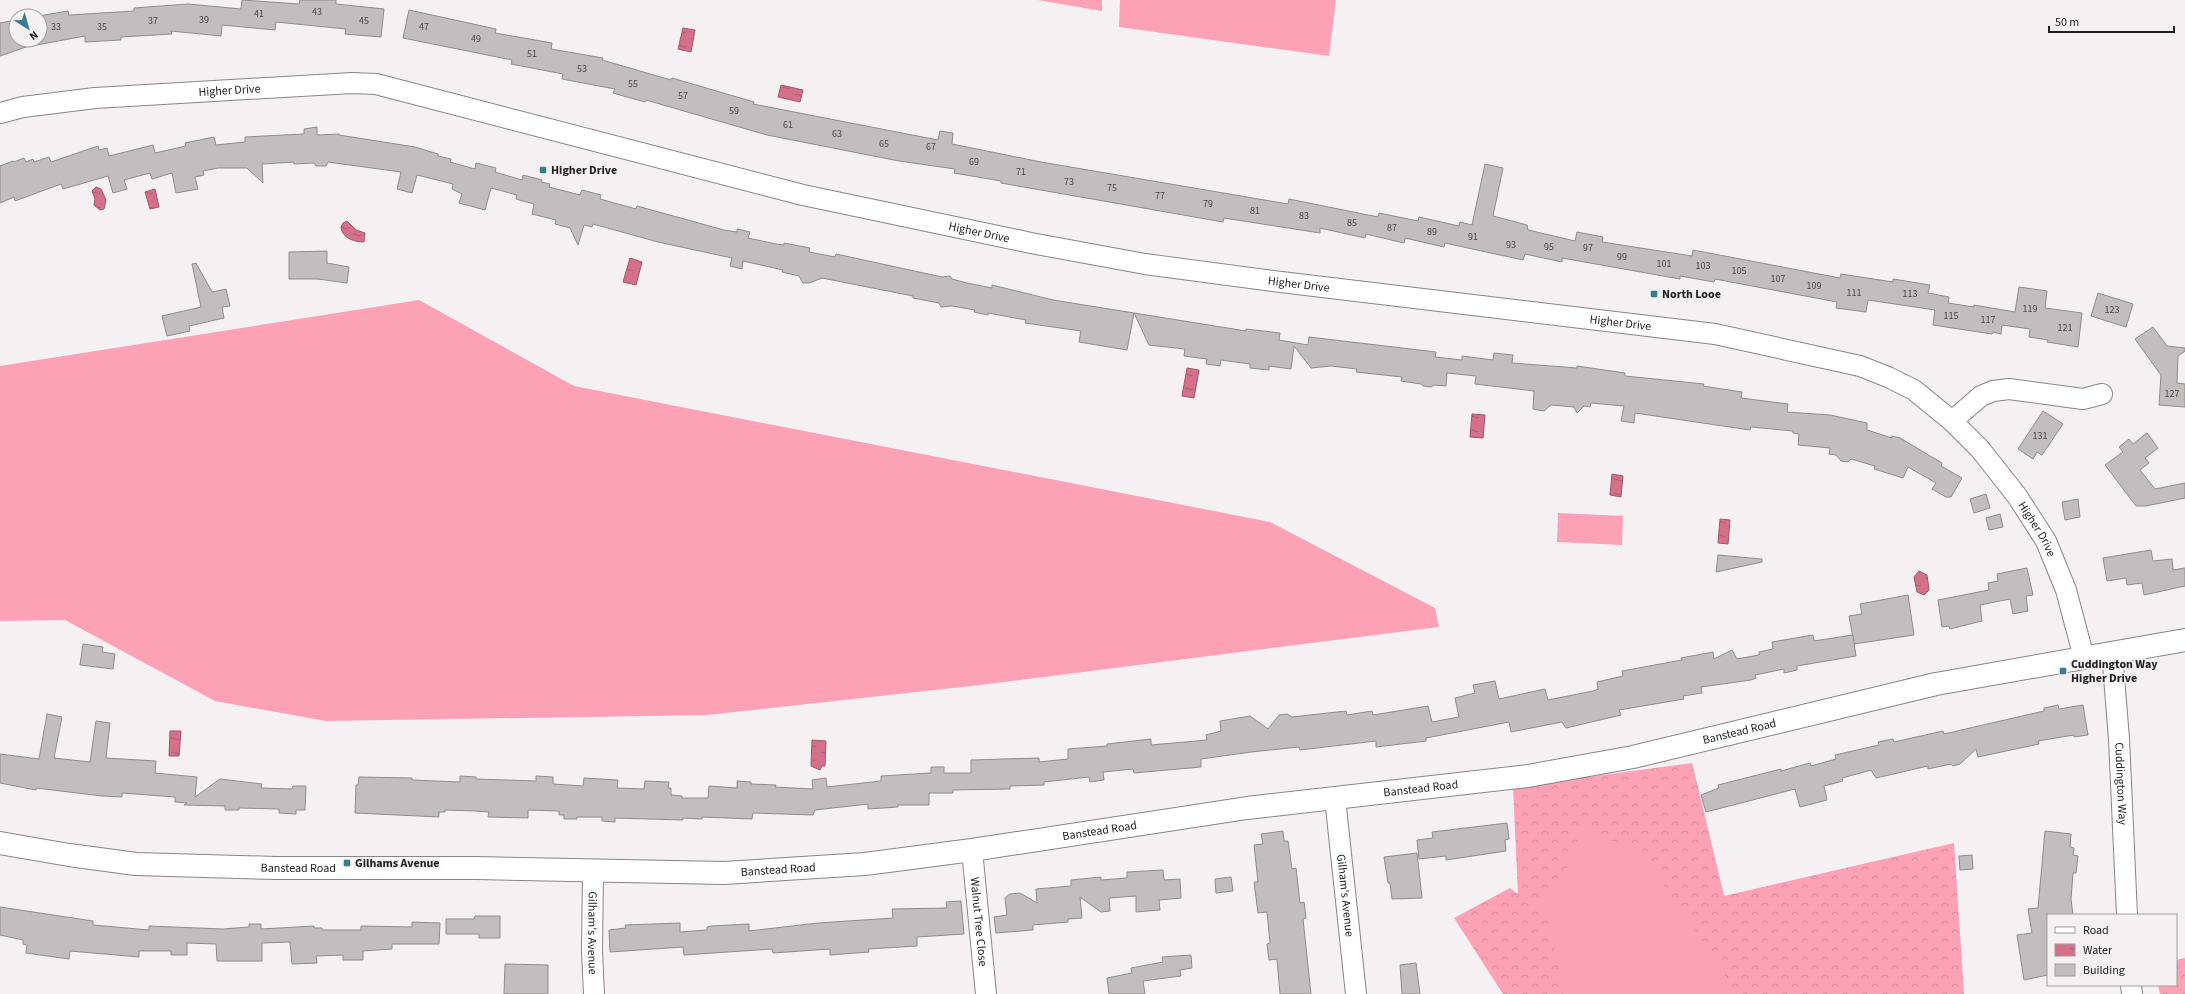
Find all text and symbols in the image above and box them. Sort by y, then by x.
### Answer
house number: 43 [312,5,322,19]
house number: 41 [254,7,264,21]
north arrow [8,8,48,48]
scale bar [2049,8,2174,34]
house number: 39 [199,13,209,27]
house number: 37 [148,14,158,28]
house number: 45 [359,14,369,28]
text: 50 m [2055,14,2079,31]
house number: 33 [51,20,61,34]
house number: 35 [97,20,107,34]
house number: 47 [419,20,429,34]
text: N [26,27,41,44]
house number: 49 [471,32,481,46]
house number: 51 [527,47,537,61]
house number: 53 [577,62,587,76]
house number: 55 [628,77,638,91]
street label: Higher Drive [198,80,261,100]
house number: 57 [678,89,688,103]
house number: 59 [729,104,739,118]
house number: 61 [783,118,793,132]
house number: 63 [832,127,842,141]
house number: 65 [879,137,889,151]
house number: 67 [926,140,936,154]
house number: 69 [969,155,979,169]
place label: Higher Drive [551,162,617,179]
marker: Higher Drive [538,165,548,175]
house number: 71 [1016,165,1026,179]
house number: 73 [1064,175,1074,189]
house number: 75 [1107,181,1117,195]
house number: 77 [1155,189,1165,203]
house number: 79 [1203,197,1213,211]
house number: 81 [1250,204,1260,218]
house number: 83 [1299,209,1309,223]
house number: 85 [1347,216,1357,230]
street label: Higher Drive [947,217,1011,247]
house number: 87 [1387,221,1397,235]
house number: 89 [1427,225,1437,239]
house number: 91 [1468,230,1478,244]
house number: 93 [1506,238,1516,252]
house number: 95 [1544,240,1554,254]
house number: 97 [1583,241,1593,255]
house number: 99 [1617,250,1627,264]
house number: 101 [1657,257,1671,271]
house number: 103 [1696,259,1710,273]
house number: 105 [1732,264,1746,278]
street label: Higher Drive [1267,272,1331,296]
house number: 107 [1771,272,1785,286]
house number: 109 [1807,279,1821,293]
place label: North Looe [1662,286,1721,303]
house number: 111 [1847,286,1861,300]
house number: 113 [1903,287,1917,301]
marker: North Looe [1649,289,1659,299]
house number: 119 [2023,302,2037,316]
house number: 123 [2105,303,2119,317]
house number: 115 [1944,309,1958,323]
street label: Higher Drive [1589,311,1652,335]
house number: 117 [1981,313,1995,327]
house number: 121 [2058,321,2072,335]
house number: 127 [2165,387,2179,401]
house number: 131 [2033,429,2047,443]
street label: Higher Drive [2014,498,2060,559]
place label: Cuddington Way Higher Drive [2071,656,2158,687]
marker: Cuddington Way Higher Drive [2058,666,2068,676]
street label: Banstead Road [1701,714,1778,748]
street label: Cuddington Way [2111,742,2131,826]
street label: Banstead Road [1382,776,1459,801]
street label: Banstead Road [1061,816,1138,845]
street label: Gilham's Avenue [1333,853,1358,938]
place label: Gilhams Avenue [355,855,440,872]
marker: Gilhams Avenue [342,858,352,868]
street label: Banstead Road [260,859,336,877]
street label: Banstead Road [740,859,816,880]
street label: Walnut Tree Close [966,876,992,967]
street label: Gilham's Avenue [583,891,602,975]
legend [2047,914,2177,986]
text: Road [2083,922,2109,939]
text: Water [2083,942,2113,959]
text: Building [2083,962,2125,979]

